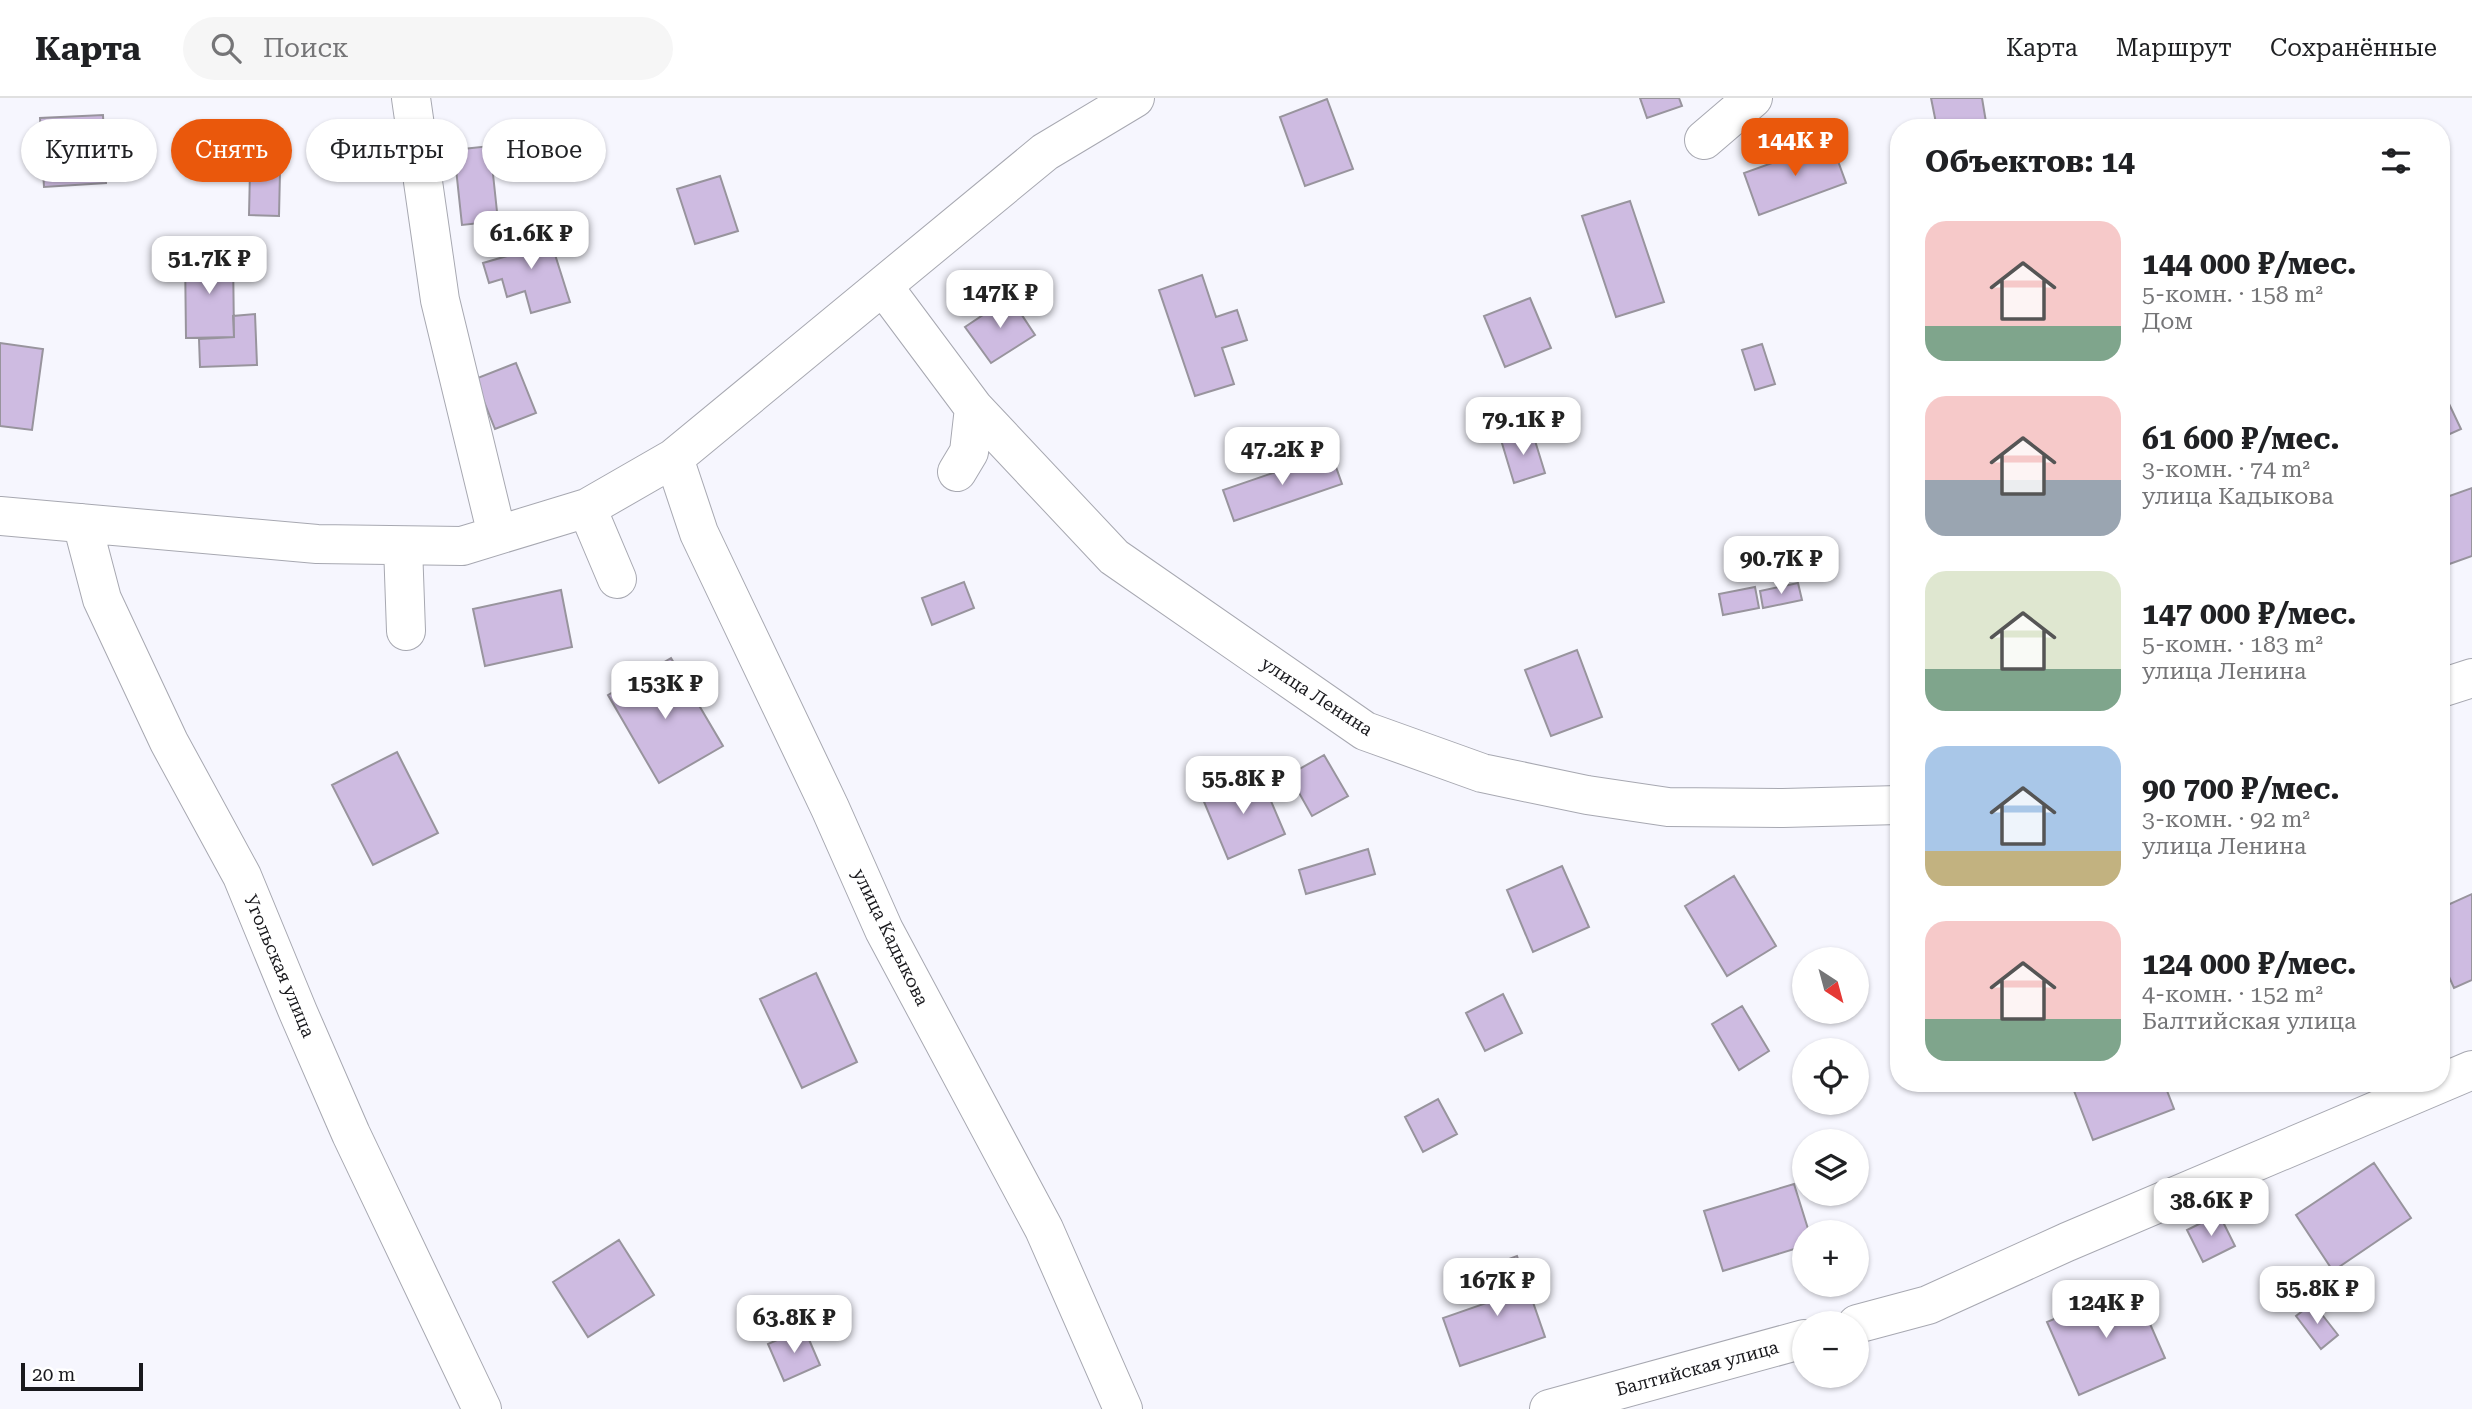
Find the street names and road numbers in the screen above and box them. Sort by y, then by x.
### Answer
street label: улица Ленина [1257,652,1377,740]
street label: улица Кадыкова [849,865,933,1009]
street label: Угольская улица [240,891,320,1041]
street label: Балтийская улица [1613,1336,1781,1400]

